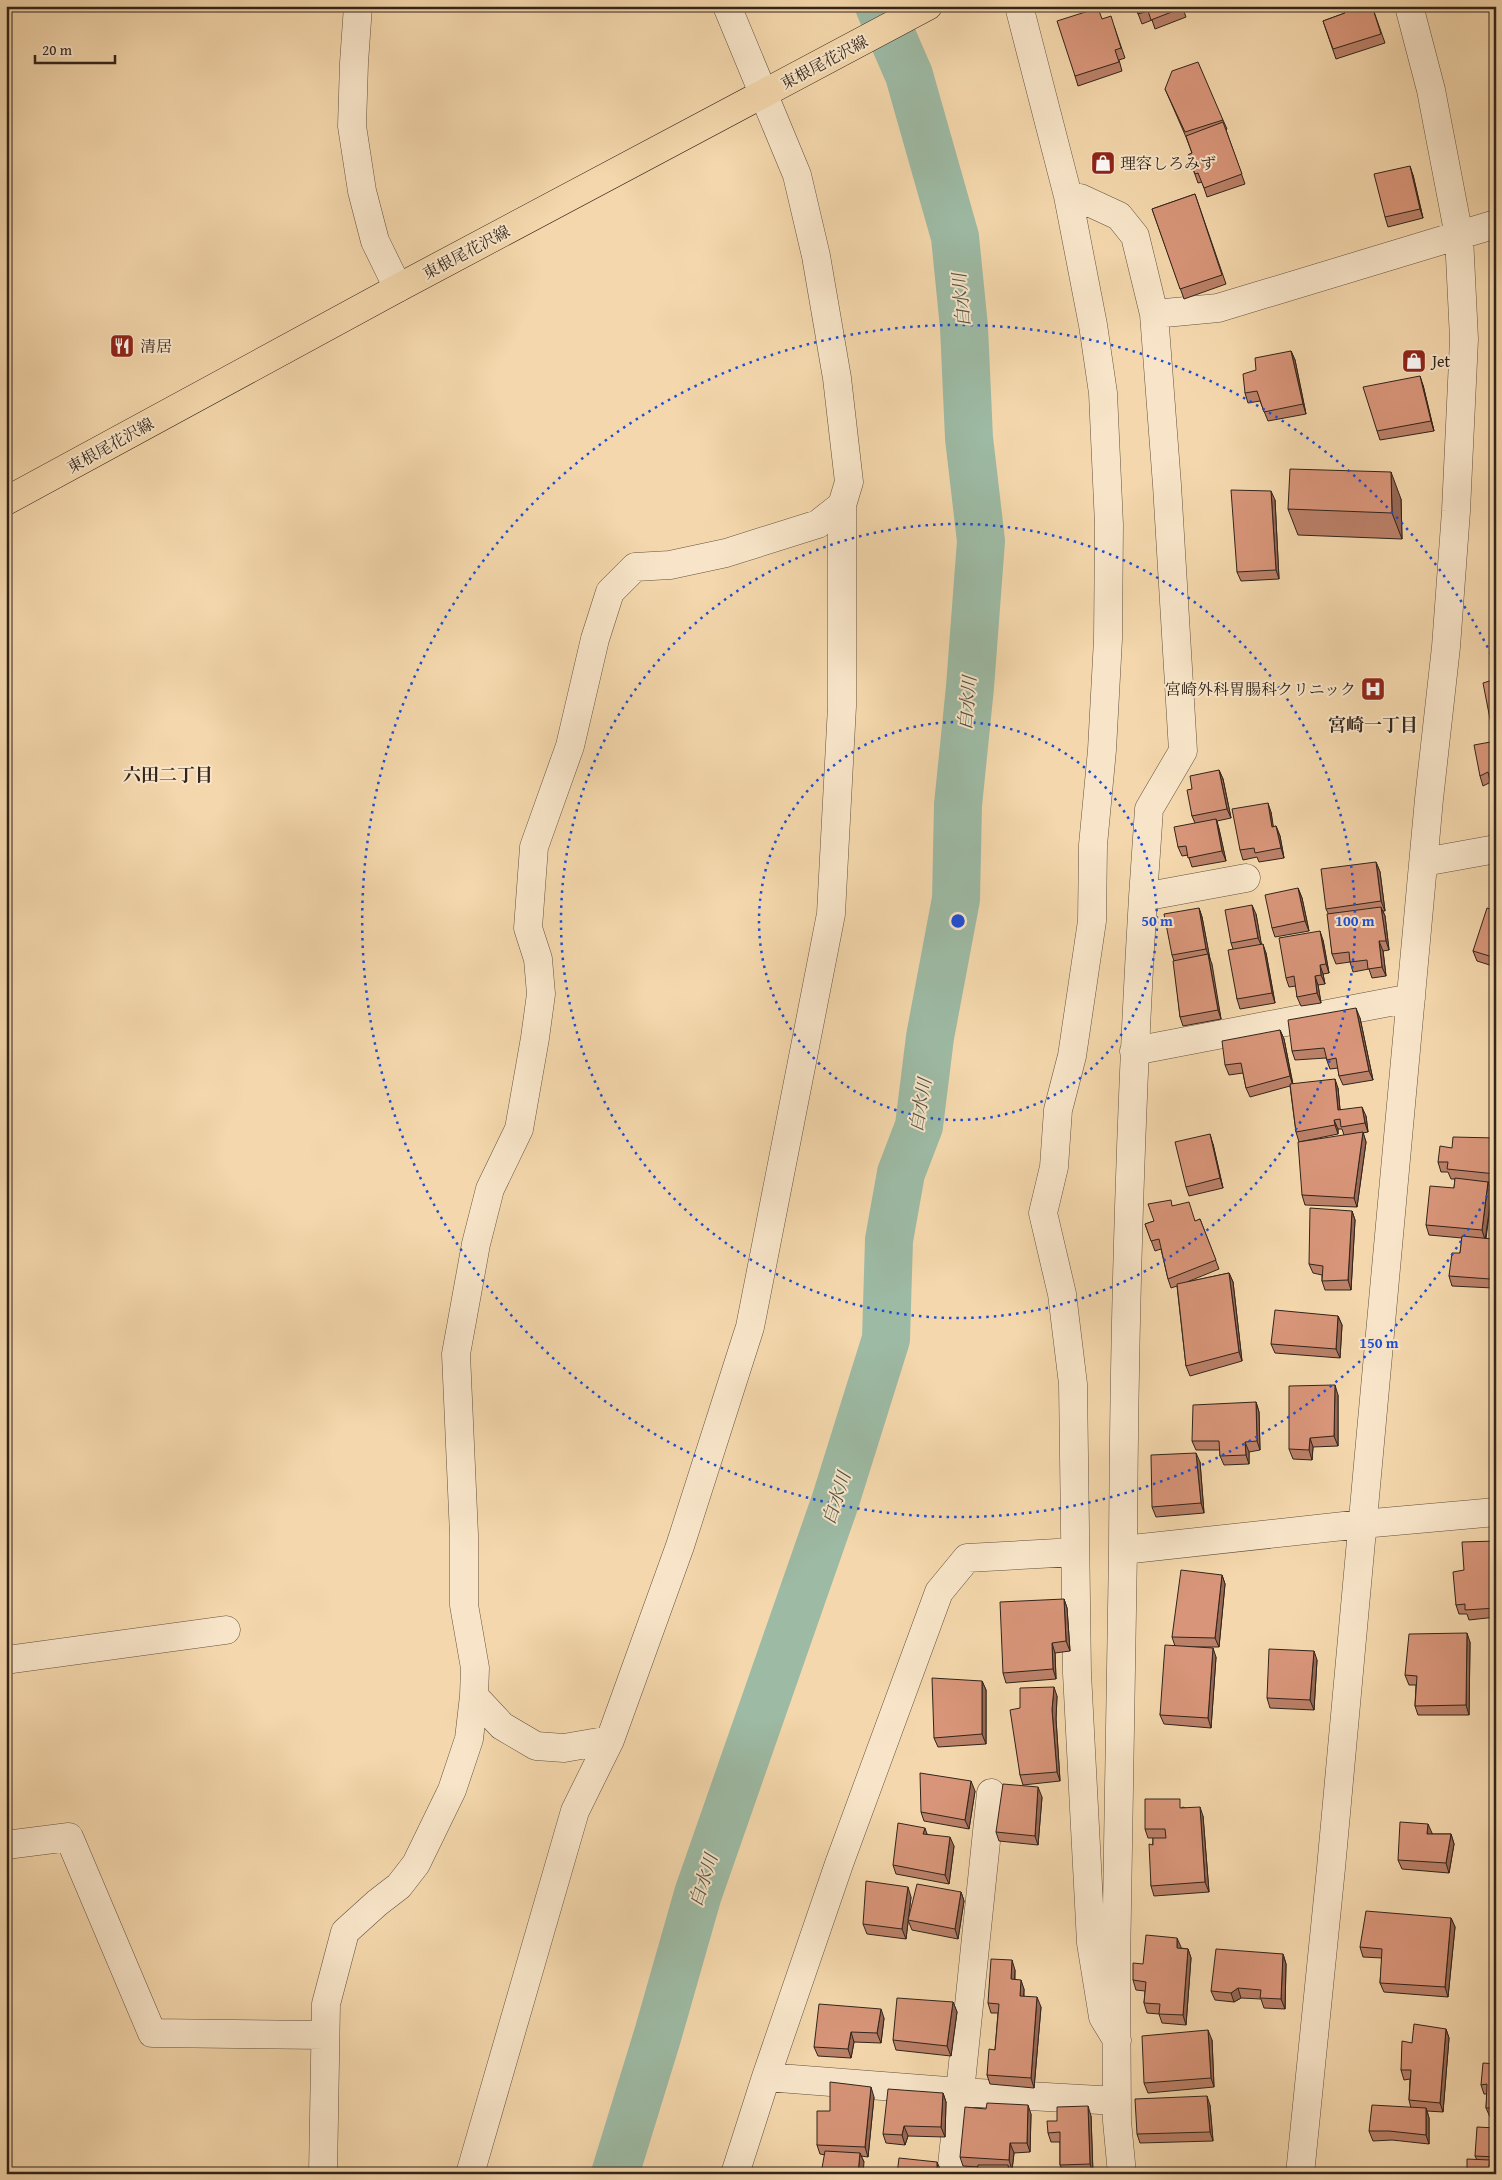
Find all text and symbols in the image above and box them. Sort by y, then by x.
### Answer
street label: 東根尾花沢線 [776,29,872,95]
scale bar [35,32,115,64]
text: 20 m [42,39,73,60]
shop icon: 理容しろみず [1090,150,1116,176]
place label: 理容しろみず [1120,151,1216,175]
street label: 東根尾花沢線 [418,219,514,285]
water label: 白水川 [945,270,977,328]
restaurant icon: 清居 [109,333,135,359]
place label: 清居 [140,334,172,358]
shop icon: Jet [1401,348,1427,374]
place label: Jet [1430,349,1451,373]
street label: 東根尾花沢線 [62,411,158,479]
water label: 白水川 [951,673,983,731]
hospital icon: 宮崎外科胃腸科クリニック [1360,676,1386,702]
place label: 宮崎外科胃腸科クリニック [1165,677,1356,701]
district label: 宮崎一丁目 [1328,711,1418,738]
district label: 六田二丁目 [123,761,213,788]
text: 50 m [1141,910,1173,931]
text: 100 m [1335,910,1375,931]
centre of rings [949,912,967,930]
water label: 白水川 [902,1074,938,1134]
text: 150 m [1359,1332,1399,1353]
water label: 白水川 [815,1466,858,1528]
water label: 白水川 [682,1848,725,1910]

